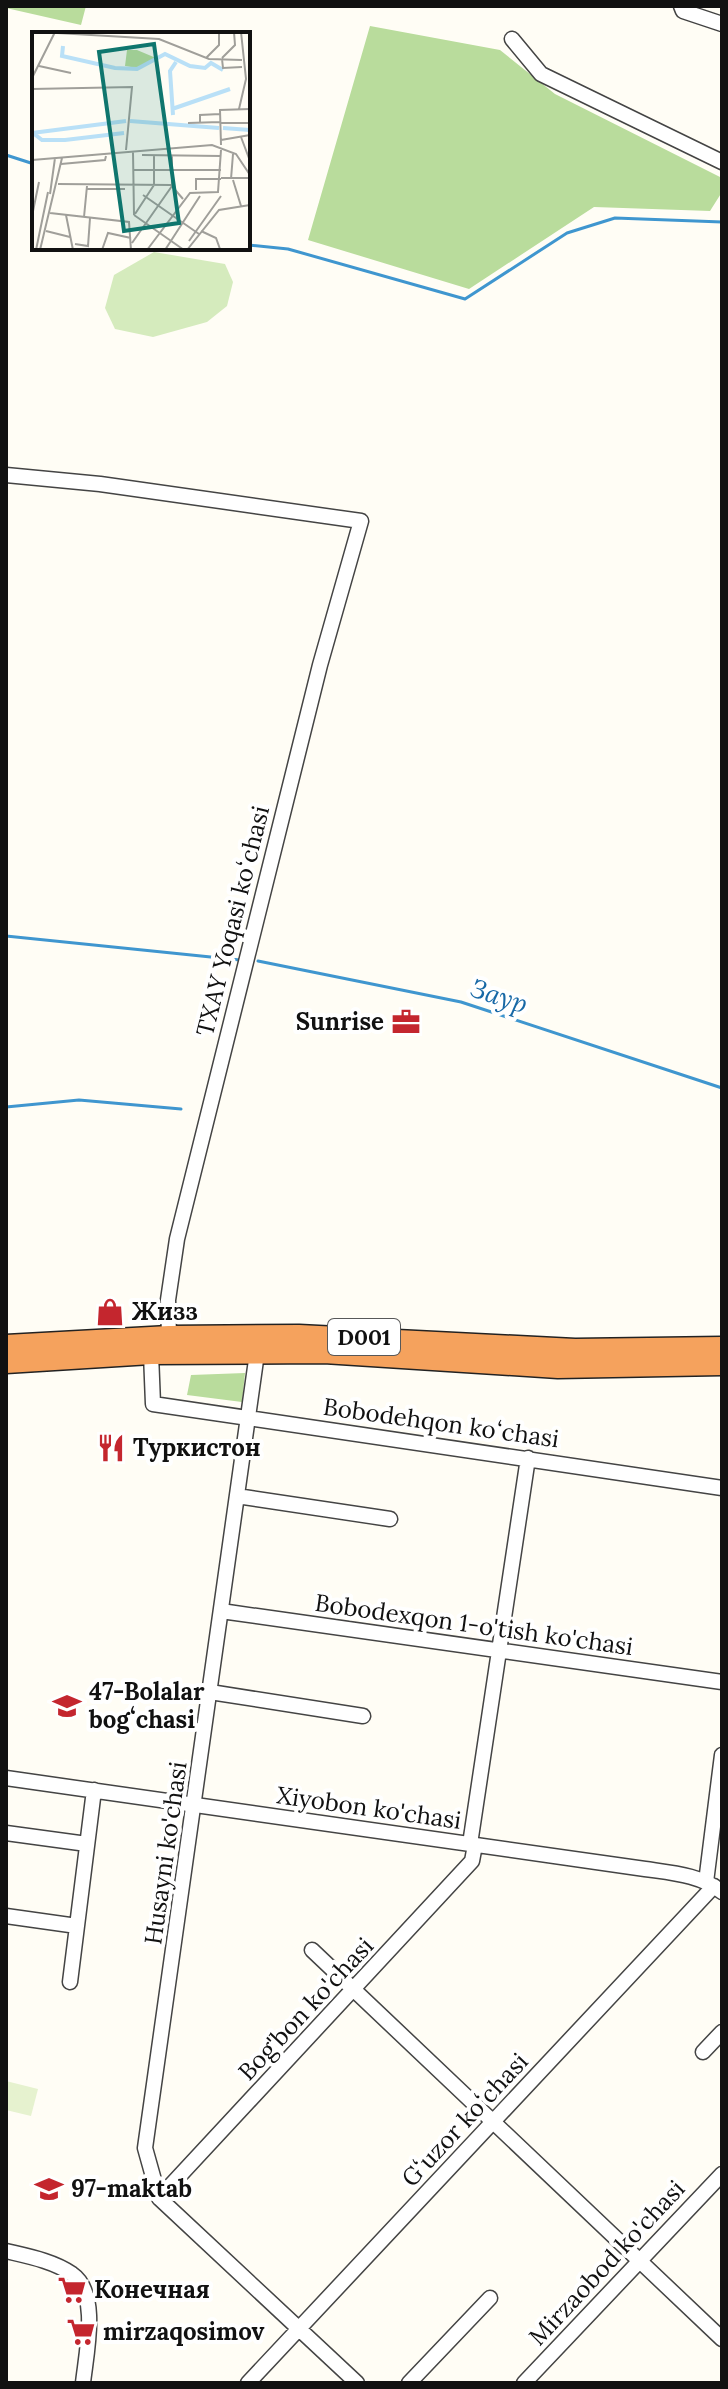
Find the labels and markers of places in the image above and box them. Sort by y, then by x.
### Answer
place label: Sunrise [296,1006,384,1037]
office icon: Sunrise [391,1007,421,1037]
place label: Жизз [132,1296,198,1327]
shop icon: Жизз [95,1297,125,1327]
place label: Туркистон [133,1432,261,1463]
restaurant icon: Туркистон [96,1433,126,1463]
place label: 47-Bolalar bogʻchasi [88,1676,205,1735]
school or university icon: 47-Bolalar bogʻchasi [52,1691,82,1721]
place label: 97-maktab [71,2173,192,2204]
school or university icon: 97-maktab [34,2174,64,2204]
place label: Конечная [94,2274,210,2305]
supermarket icon: Конечная [57,2275,87,2305]
place label: mirzaqosimov [103,2316,265,2347]
supermarket icon: mirzaqosimov [66,2317,96,2347]

